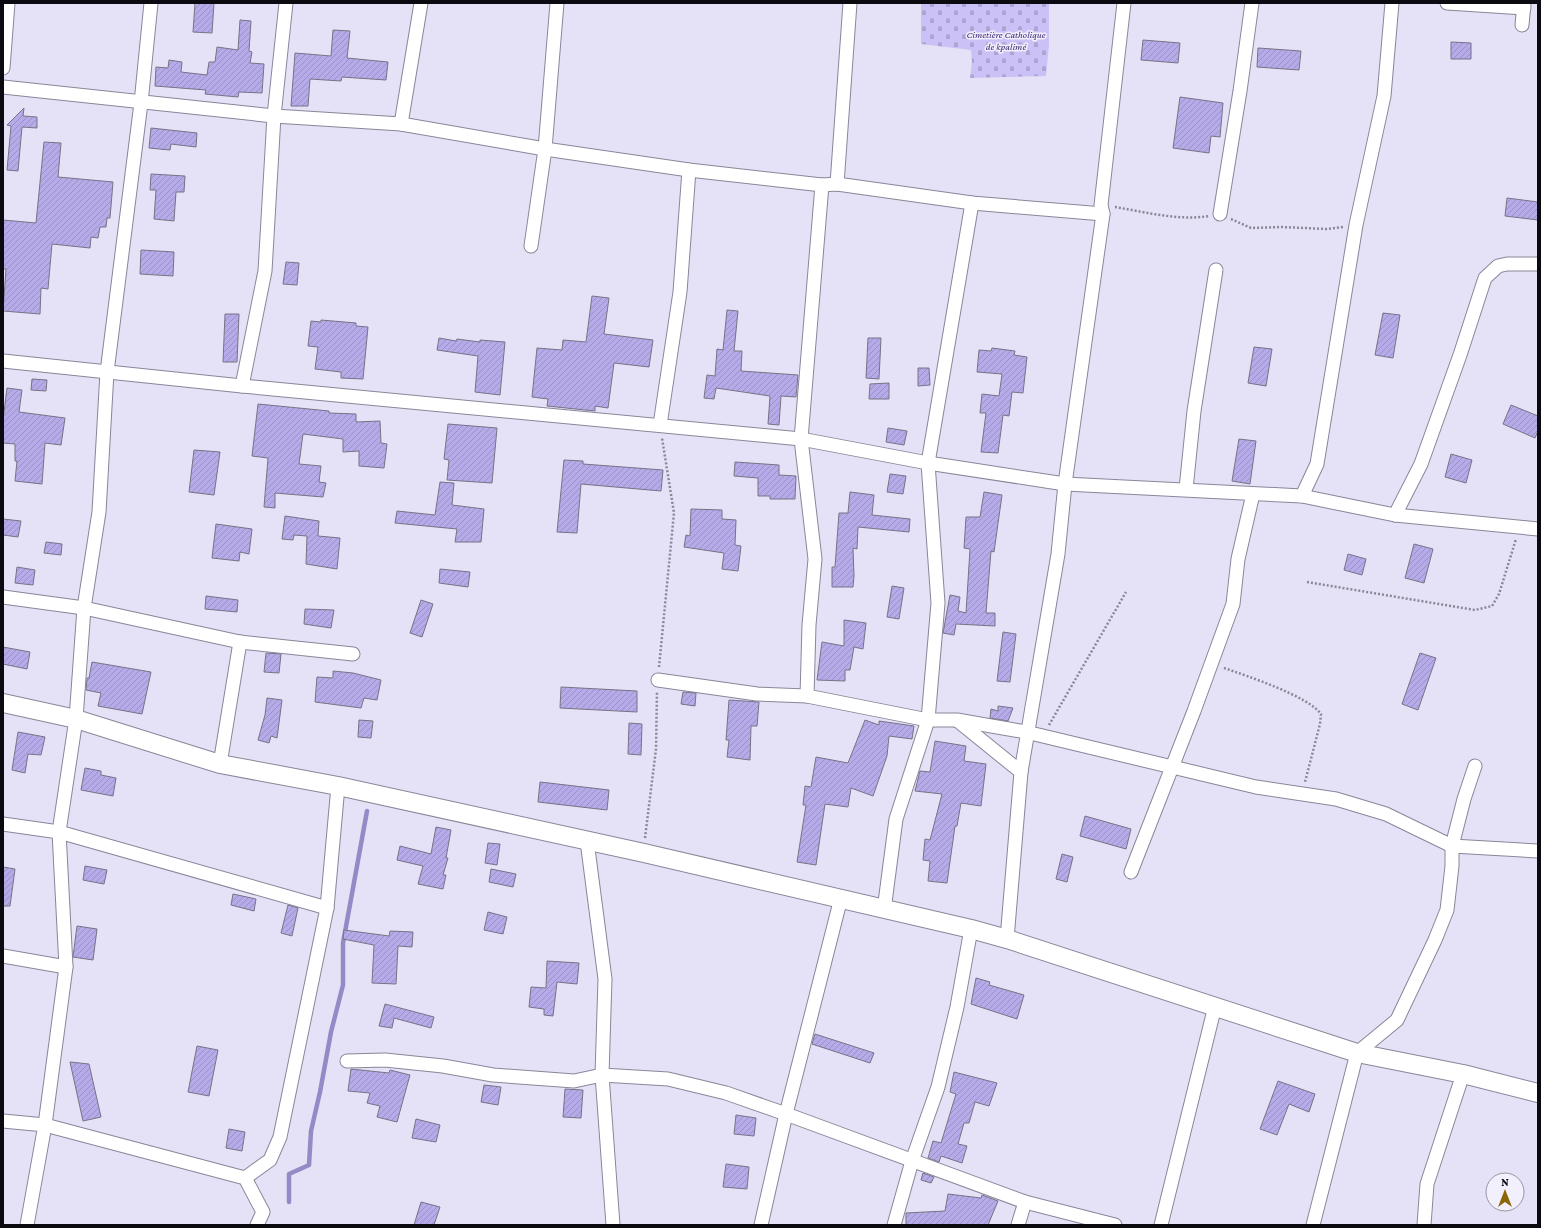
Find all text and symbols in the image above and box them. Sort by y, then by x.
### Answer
park label: Cimetière Catholique de kpalimé [966,29,1046,52]
north arrow [1485,1172,1525,1212]
text: N [1501,1176,1509,1188]

